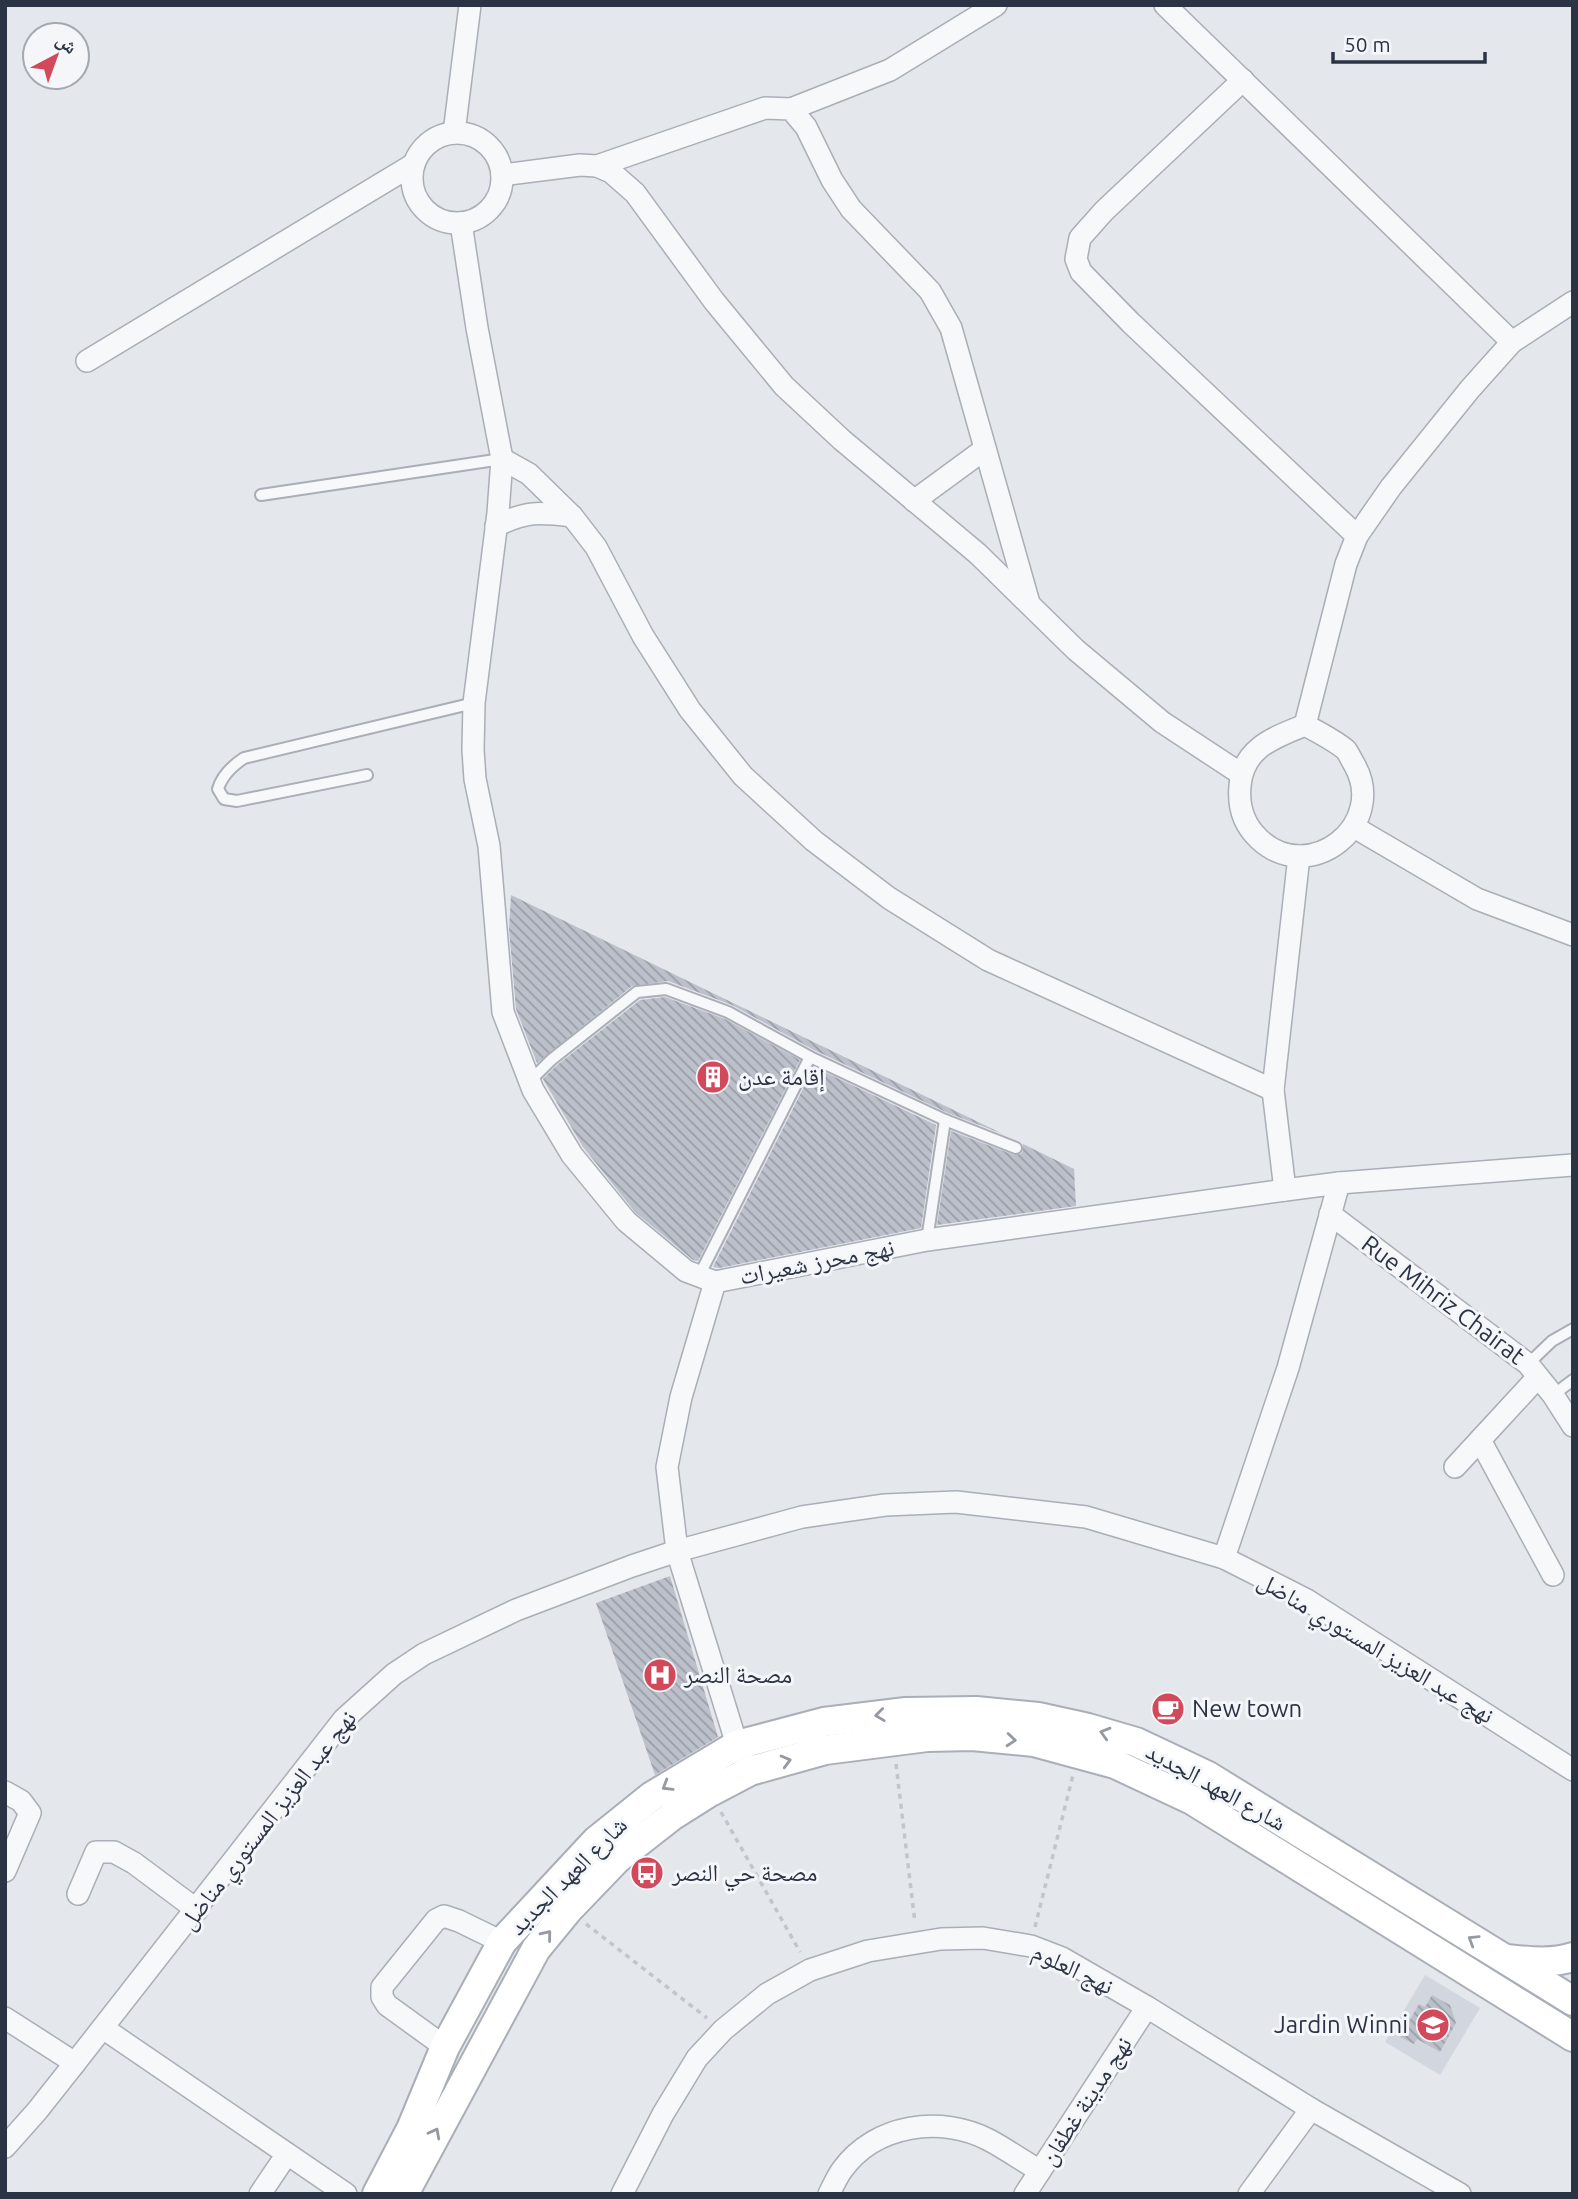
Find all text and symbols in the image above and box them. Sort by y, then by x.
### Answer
north arrow [21,21,91,91]
scale bar [1333,21,1485,65]
text: ش [52,28,82,59]
text: 50 m [1344,32,1391,56]
building icon: إقامة عدن [694,1058,732,1096]
place label: إقامة عدن [738,1063,825,1092]
street label: Rue Mihriz Chairat [1357,1230,1530,1370]
street label: نهج محرز شعيرات [737,1233,897,1292]
street label: نهج عبد العزيز المستوري مناضل [1250,1566,1499,1734]
hospital icon: مصحة النصر [641,1656,679,1694]
place label: مصحة النصر [683,1661,792,1688]
cafe icon: New town [1149,1690,1187,1728]
place label: New town [1192,1695,1302,1722]
street label: نهج عبد العزيز المستوري مناضل [174,1705,366,1938]
one-way arrow [874,1708,885,1723]
one-way arrow [1099,1727,1111,1742]
one-way arrow [1006,1732,1017,1747]
street label: شارع العهد الجديد [1141,1737,1291,1838]
one-way arrow [780,1755,792,1769]
one-way arrow [661,1778,674,1791]
street label: شارع العهد الجديد [503,1811,634,1942]
bus stop icon: مصحة حي النصر [628,1854,666,1892]
place label: مصحة حي النصر [671,1859,817,1892]
one-way arrow [538,1931,551,1943]
one-way arrow [1467,1935,1480,1948]
street label: نهج العلوم [1027,1937,1118,2002]
school or university icon: Jardin Winni [1414,2006,1452,2044]
place label: Jardin Winni [1274,2011,1408,2038]
street label: نهج مدينة غطفان [1034,2031,1139,2171]
one-way arrow [427,2128,440,2140]

